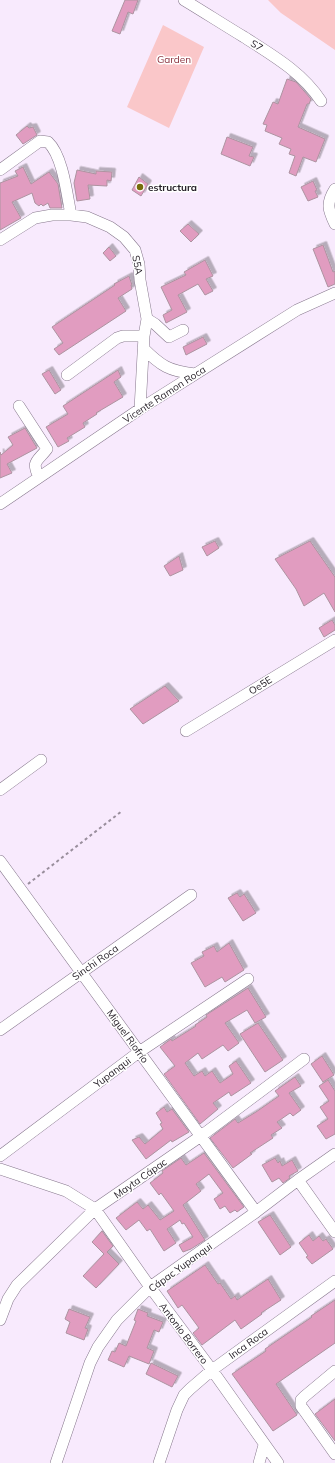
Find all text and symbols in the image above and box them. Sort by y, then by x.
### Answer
street label: S7 [248,37,265,54]
park label: Garden [157,53,191,66]
place label: estructura [148,181,197,194]
marker: estructura [135,182,145,192]
street label: S5A [129,254,146,276]
street label: Vicente Ramon Roca [120,363,208,426]
street label: Oe5E [246,673,274,698]
street label: Sinchi Roca [70,942,121,983]
street label: Miguel Riofrío [104,1007,152,1066]
street label: Yupanqui [90,1054,133,1091]
street label: Mayta Cápac [111,1155,169,1201]
street label: Cápac Yupanqui [146,1240,215,1295]
street label: Antonio Borrero [156,1300,211,1367]
street label: Inca Roca [226,1325,270,1362]

